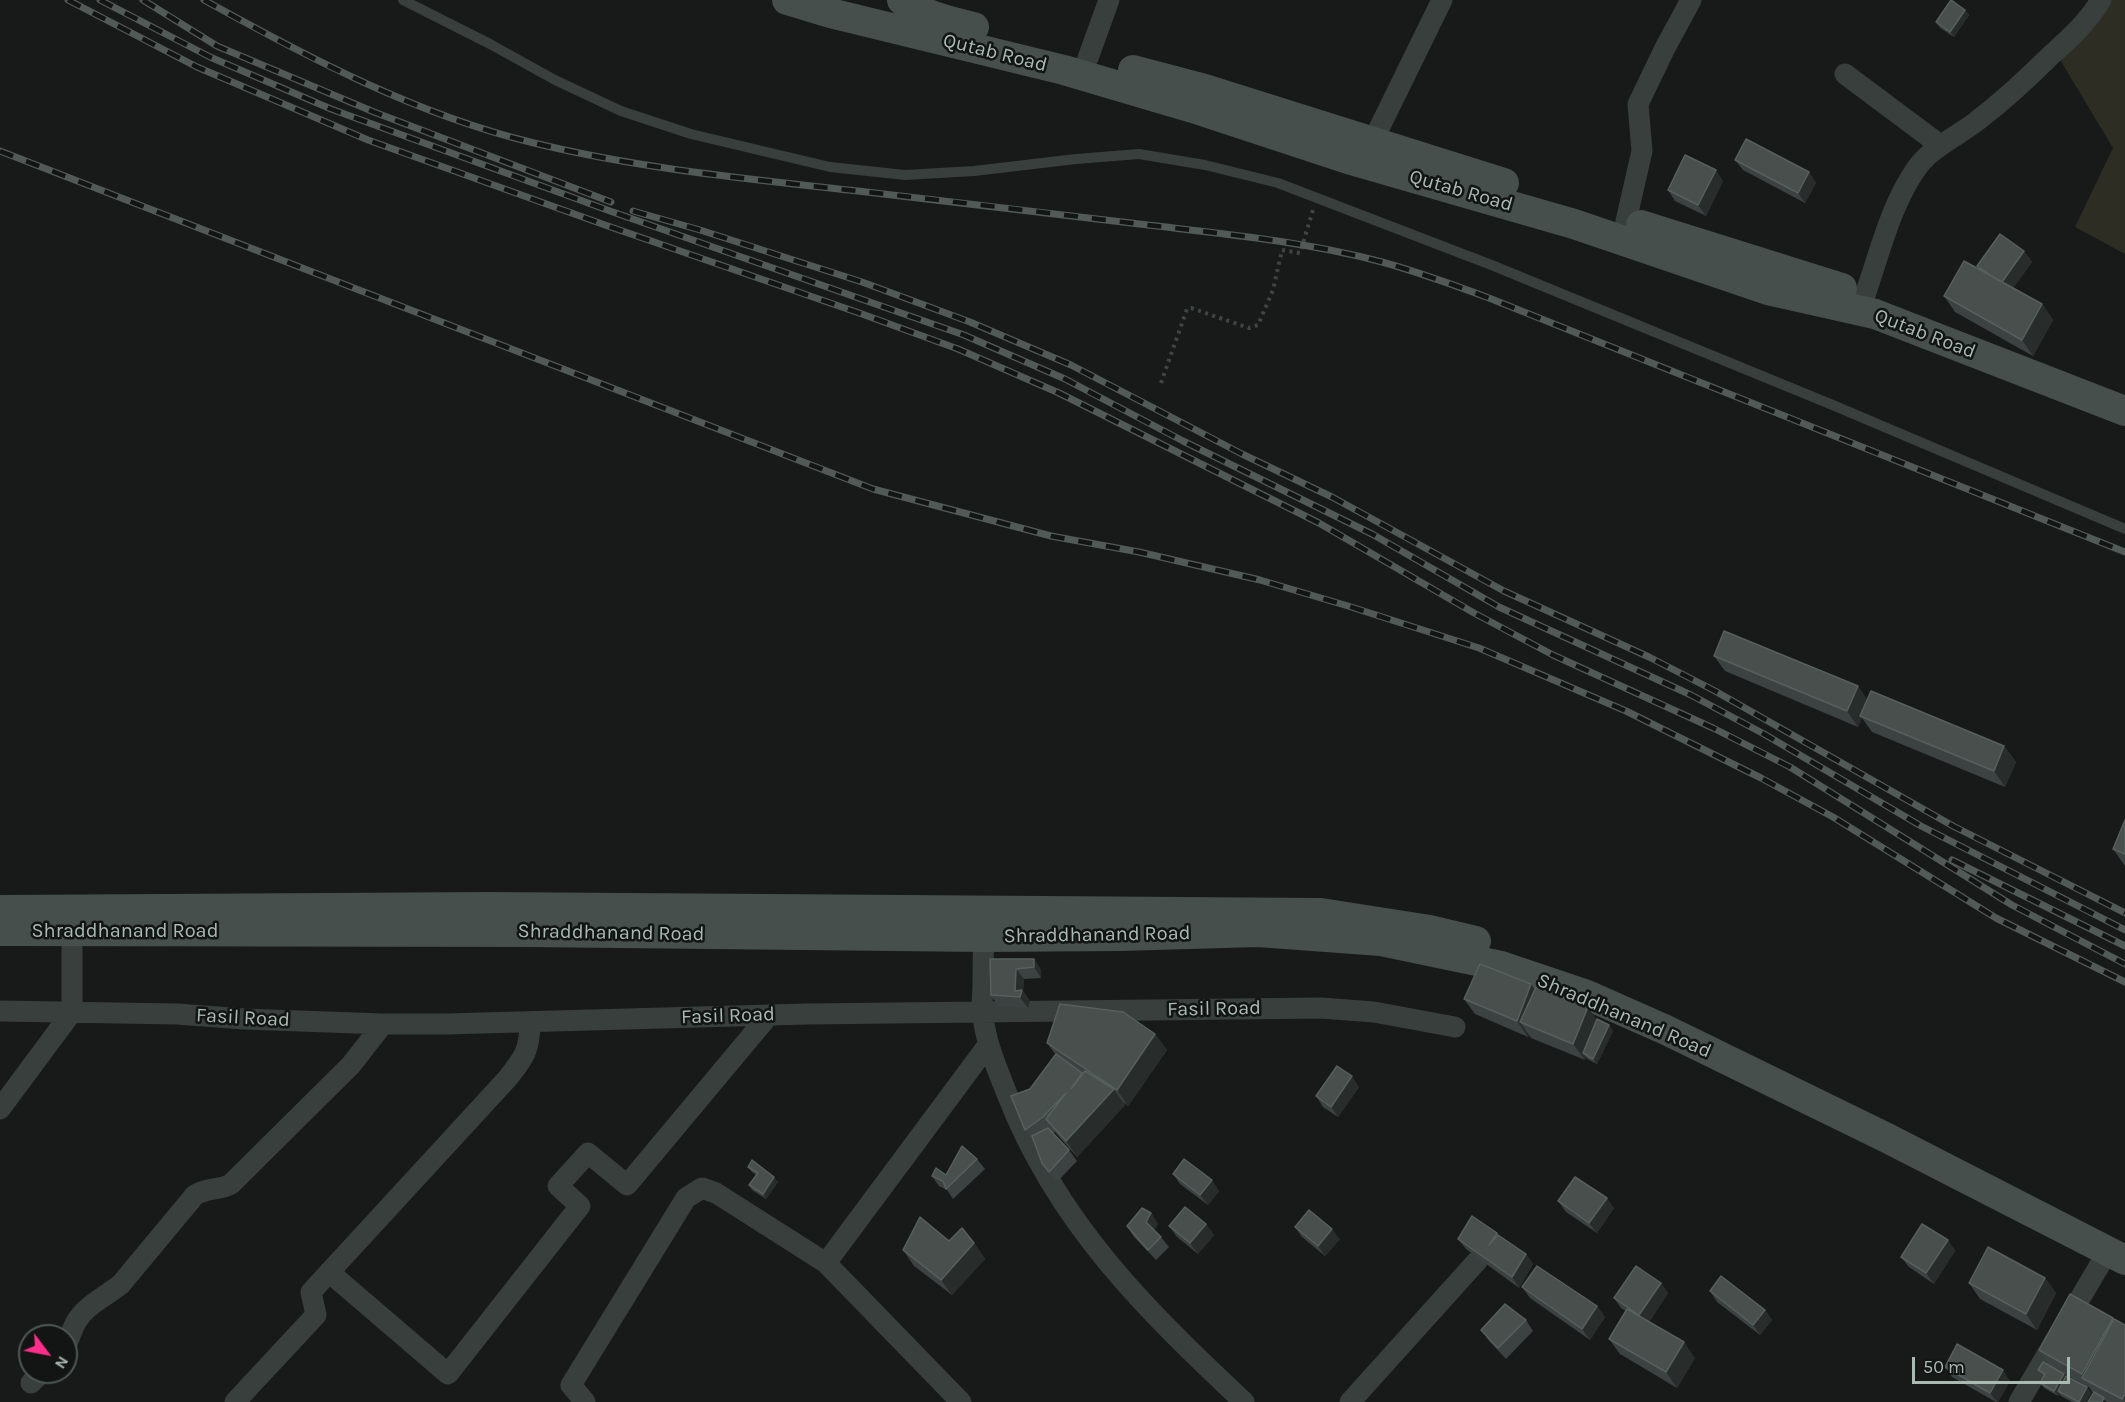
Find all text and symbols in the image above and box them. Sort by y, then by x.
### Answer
street label: Qutab Road [941,28,1049,78]
street label: Qutab Road [1407,165,1515,217]
street label: Qutab Road [1871,304,1979,364]
street label: Shraddhanand Road [32,919,218,943]
street label: Shraddhanand Road [517,919,705,947]
street label: Shraddhanand Road [1003,921,1191,949]
street label: Shraddhanand Road [1533,968,1715,1064]
street label: Fasil Road [1167,996,1261,1022]
street label: Fasil Road [681,1002,775,1030]
street label: Fasil Road [196,1004,290,1032]
north arrow [18,1324,78,1384]
scale bar [1915,1345,2072,1383]
text: N [51,1353,73,1373]
text: 50 m [1923,1356,1965,1378]

